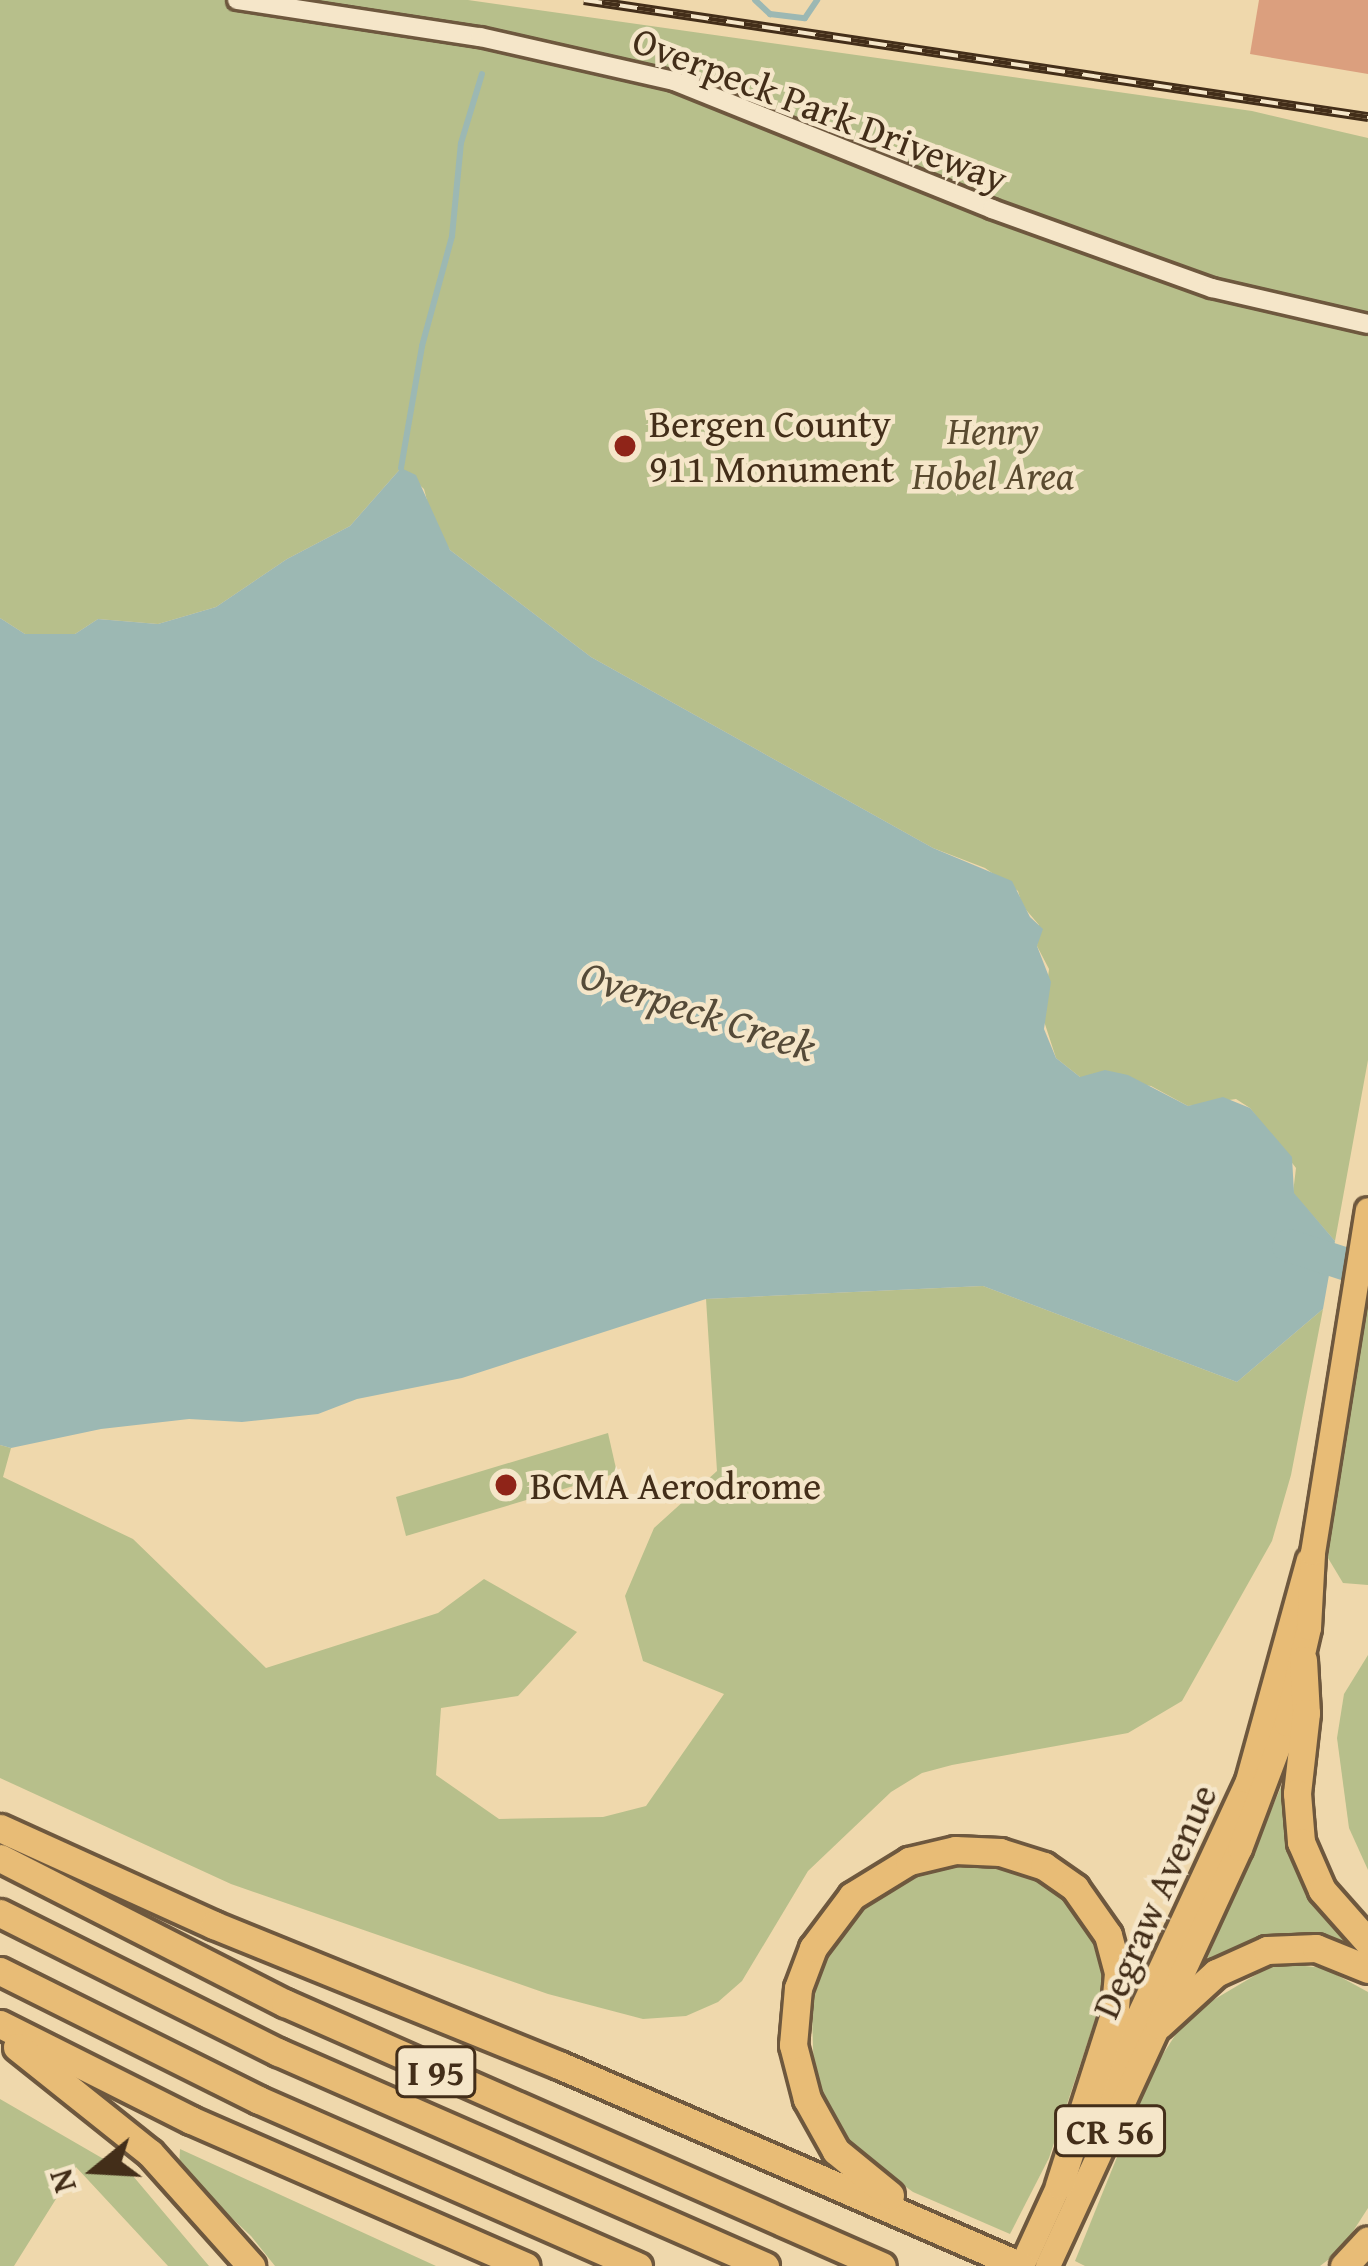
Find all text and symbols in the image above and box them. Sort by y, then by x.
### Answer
street label: Overpeck Park Driveway [626,16,1014,202]
place label: Bergen County 911 Monument [649,401,895,492]
park label: Henry Hobel Area [912,408,1074,499]
marker: Bergen County 911 Monument [612,433,638,459]
water label: Overpeck Creek [574,948,822,1072]
place label: BCMA Aerodrome [530,1462,821,1508]
marker: BCMA Aerodrome [493,1472,519,1498]
street label: Degraw Avenue [1082,1777,1226,2025]
road number: I 95 [394,2042,478,2102]
road number: CR 56 [1053,2101,1167,2161]
north arrow [36,2110,156,2230]
text: N [36,2163,88,2199]

